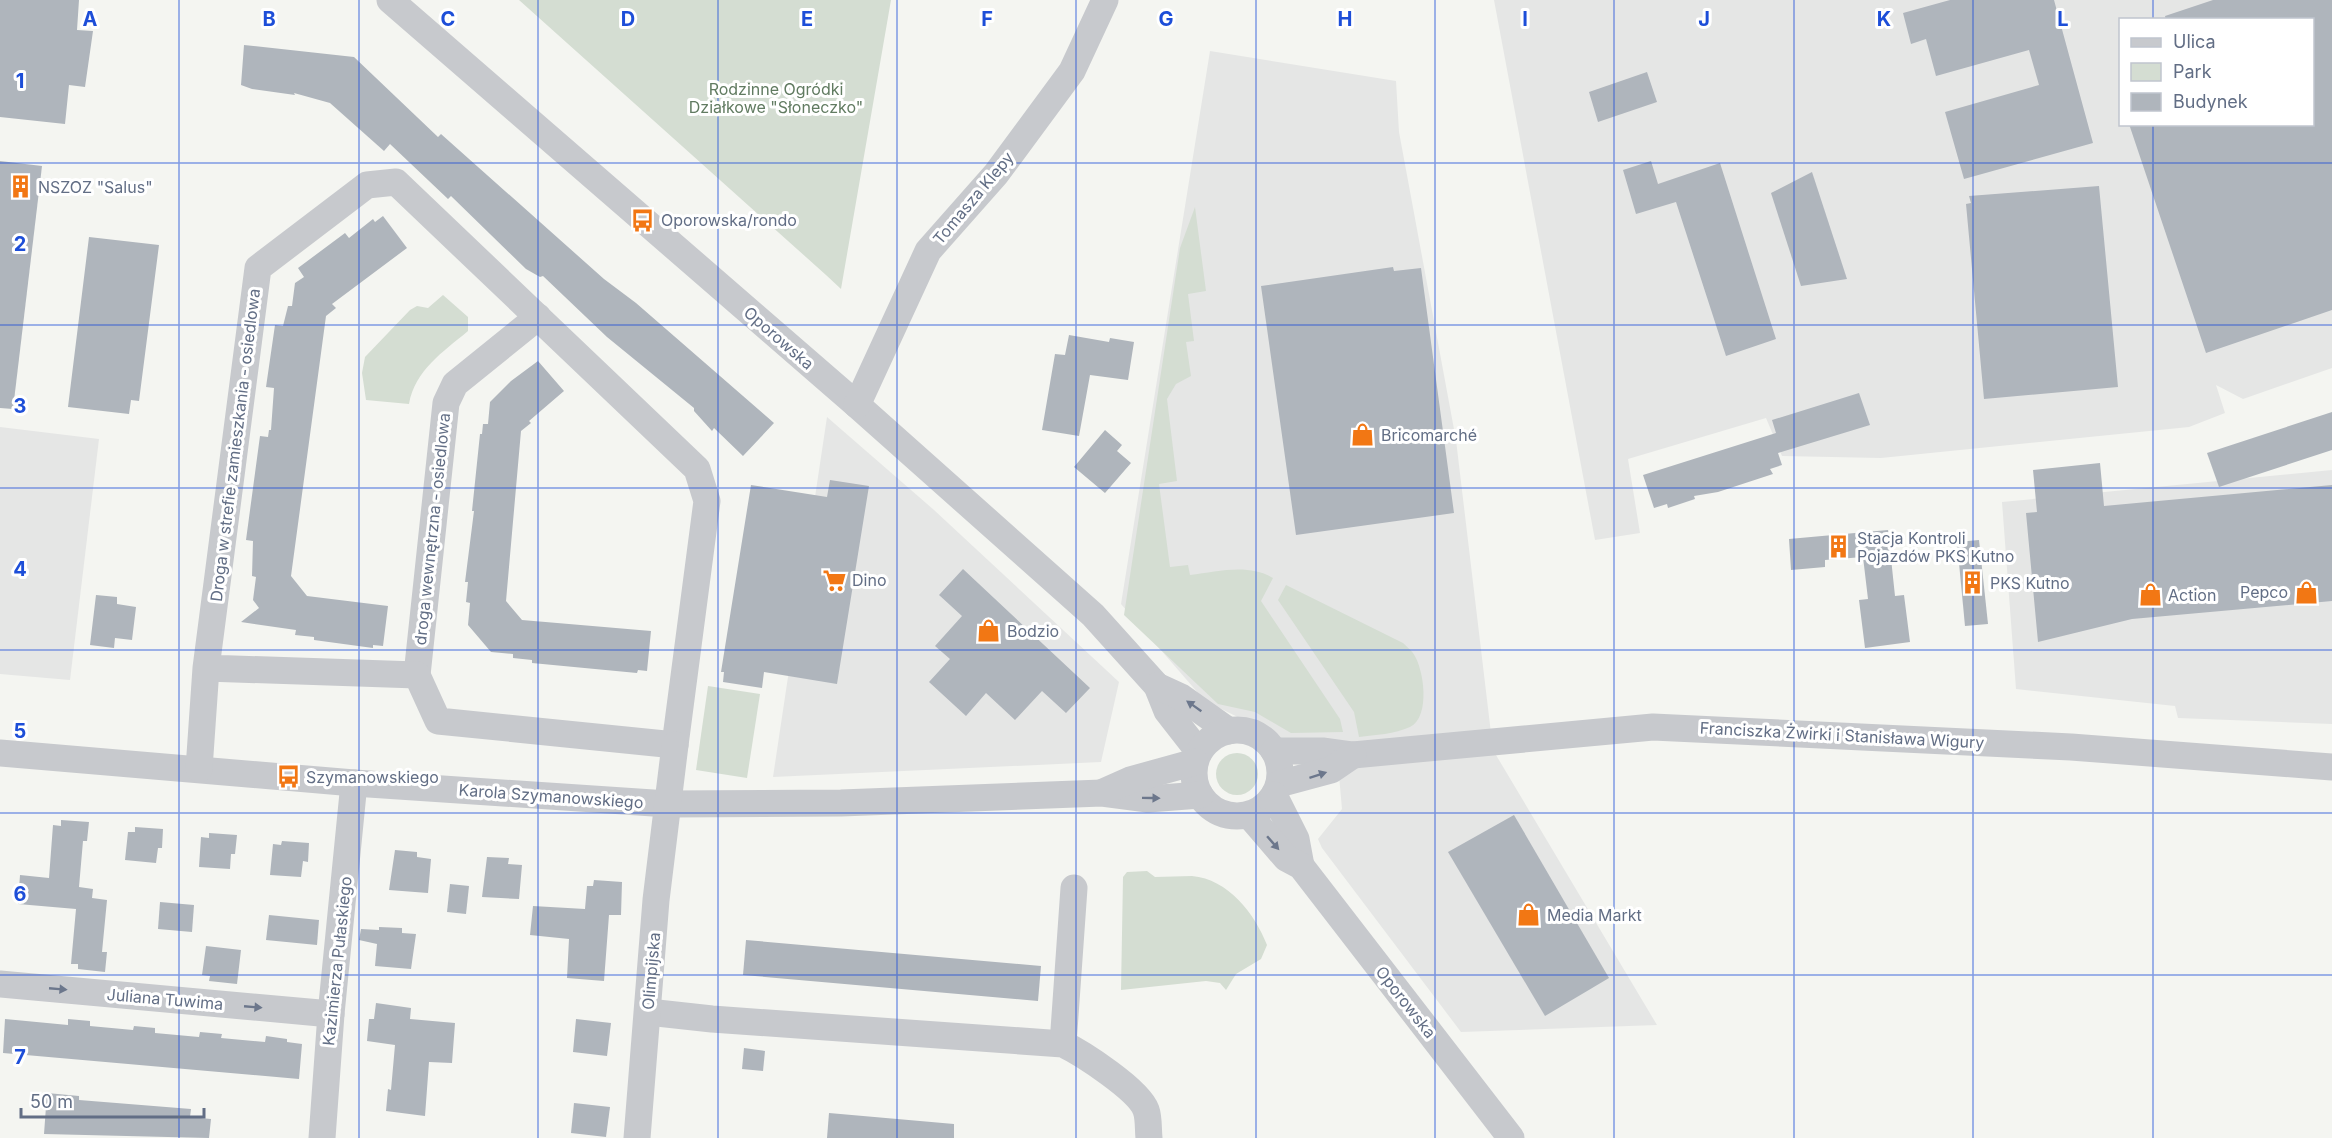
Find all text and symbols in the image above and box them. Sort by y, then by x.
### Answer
text: A [83,7,98,31]
text: B [262,7,276,31]
text: C [441,7,455,31]
text: D [621,7,635,31]
text: E [801,7,813,31]
text: F [981,7,993,31]
text: G [1158,7,1174,31]
text: H [1338,7,1352,31]
text: I [1522,7,1528,31]
text: J [1698,7,1710,31]
text: K [1877,7,1891,31]
text: L [2057,7,2069,31]
legend [2119,18,2314,126]
text: Ulica [2173,31,2216,52]
text: Park [2173,61,2212,82]
text: 1 [16,69,24,93]
park label: Rodzinne Ogródki Działkowe "Słoneczko" [689,79,863,117]
text: Budynek [2173,91,2248,112]
street label: Tomasza Klepy [928,148,1018,248]
building icon: NSZOZ "Salus" [7,174,33,200]
place label: NSZOZ "Salus" [38,177,153,197]
bus stop icon: Oporowska/rondo [630,207,656,233]
place label: Oporowska/rondo [661,210,797,230]
text: 2 [14,232,26,256]
street label: Droga w strefie zamieszkania - osiedlowa [206,287,264,603]
street label: Oporowska [740,302,818,374]
text: 3 [14,394,26,418]
street label: droga wewnętrzna - osiedlowa [410,412,454,646]
shop icon: Bricomarché [1350,422,1376,448]
place label: Bricomarché [1381,425,1477,445]
place label: Stacja Kontroli Pojazdów PKS Kutno [1857,528,2014,566]
building icon: Stacja Kontroli Pojazdów PKS Kutno [1826,534,1852,560]
text: 4 [13,557,27,581]
supermarket icon: Dino [821,567,847,593]
place label: Dino [852,570,886,590]
building icon: PKS Kutno [1959,570,1985,596]
place label: PKS Kutno [1990,573,2070,593]
shop icon: Pepco [2293,579,2319,605]
shop icon: Action [2137,582,2163,608]
place label: Pepco [2240,582,2288,602]
place label: Action [2168,585,2216,605]
shop icon: Bodzio [976,618,1002,644]
place label: Bodzio [1007,621,1059,641]
one-way arrow [1187,701,1202,713]
street label: Franciszka Żwirki i Stanisława Wigury [1699,718,1985,752]
text: 5 [14,719,26,743]
bus stop icon: Szymanowskiego [275,764,301,790]
place label: Szymanowskiego [306,767,439,787]
one-way arrow [1309,769,1327,779]
street label: Karola Szymanowskiego [458,780,644,812]
one-way arrow [1142,793,1161,803]
one-way arrow [1266,835,1279,850]
street label: Kazimierza Pułaskiego [318,875,356,1047]
text: 6 [14,882,27,906]
shop icon: Media Markt [1516,902,1542,928]
place label: Media Markt [1547,905,1642,925]
street label: Olimpijska [638,931,664,1011]
street label: Oporowska [1372,962,1440,1042]
one-way arrow [49,984,68,994]
street label: Juliana Tuwima [106,984,224,1014]
one-way arrow [243,1002,262,1012]
text: 7 [14,1045,26,1069]
scale bar [21,1081,204,1119]
text: 50 m [30,1091,73,1112]

